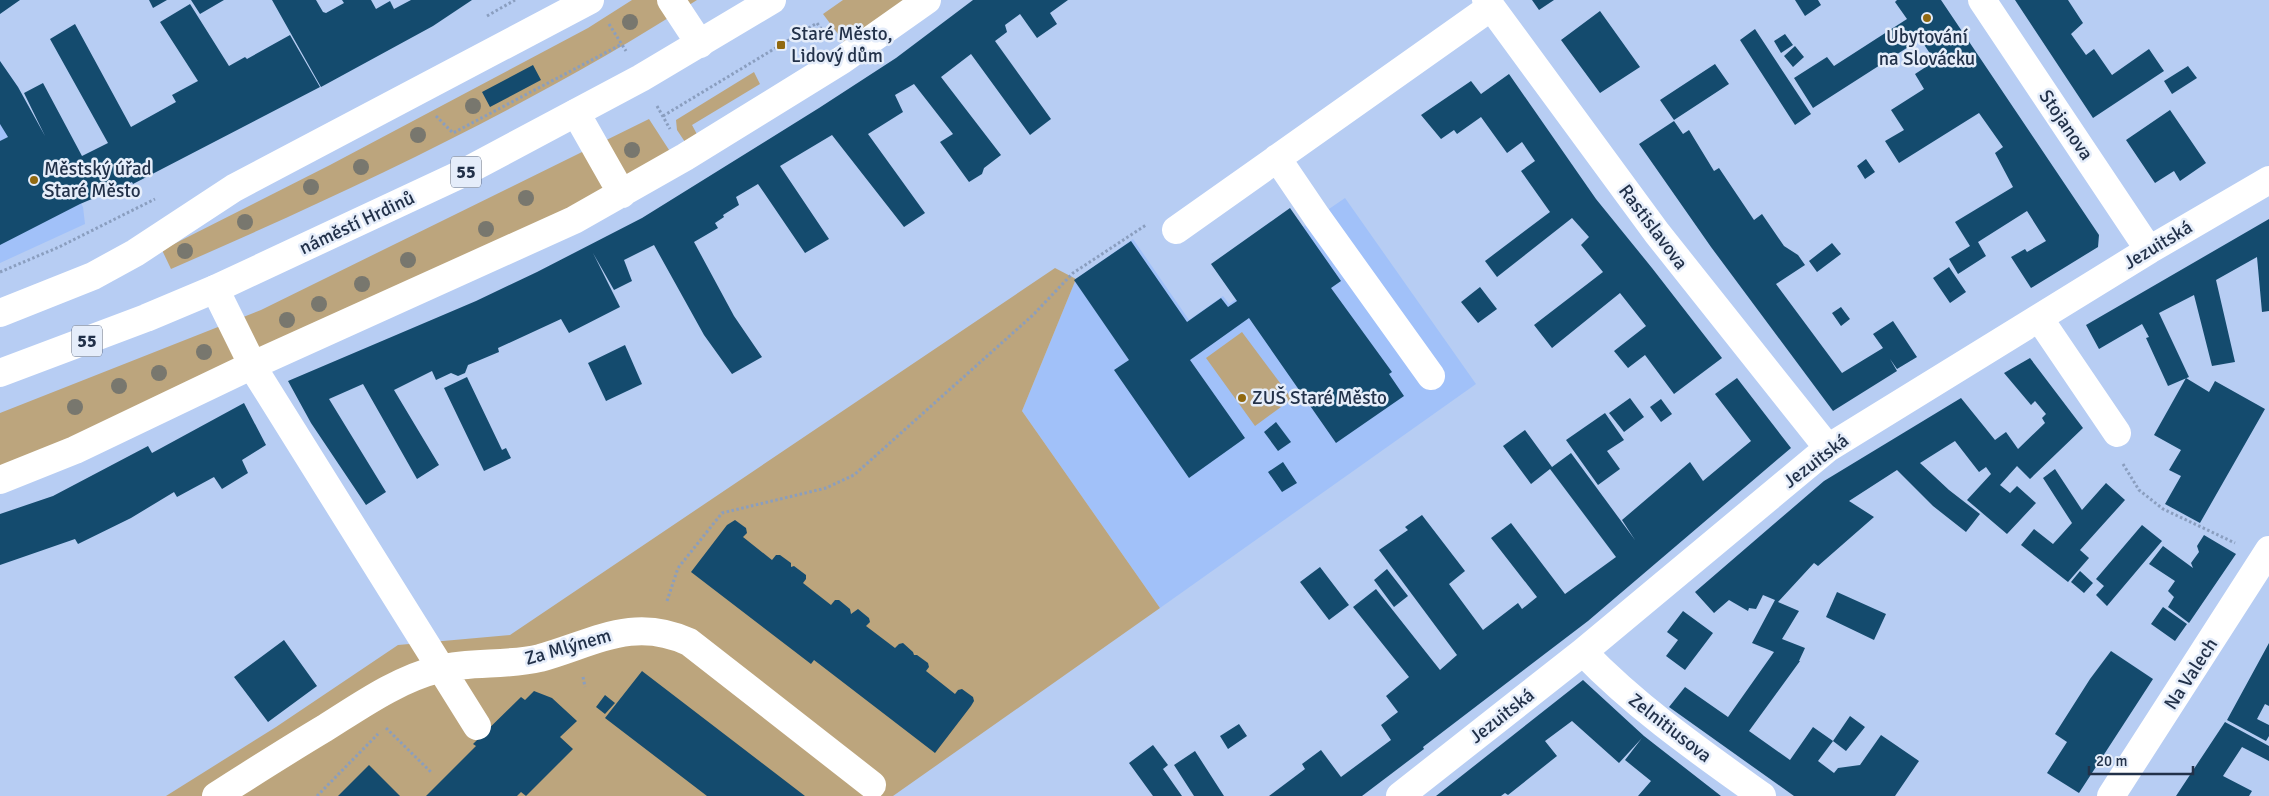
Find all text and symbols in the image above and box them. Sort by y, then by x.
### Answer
marker: Ubytování na Slovácku [1921,12,1933,24]
place label: Staré Město, Lidový dům [791,22,893,68]
place label: Ubytování na Slovácku [1879,25,1975,71]
marker: Staré Město, Lidový dům [775,39,787,51]
street label: Stojanova [2034,85,2098,165]
road number: 55 [451,156,481,188]
place label: Městský úřad Staré Město [44,157,152,203]
marker: Městský úřad Staré Město [28,174,40,186]
street label: Rastislavova [1613,180,1693,274]
street label: náměstí Hrdinů [295,186,419,260]
street label: Jezuitská [2119,215,2197,275]
road number: 55 [72,326,102,356]
place label: ZUŠ Staré Město [1252,385,1387,410]
marker: ZUŠ Staré Město [1236,392,1248,404]
street label: Jezuitská [1778,429,1854,493]
street label: Za Mlýnem [522,623,614,671]
street label: Na Valech [2159,634,2223,714]
street label: Jezuitská [1465,683,1539,749]
street label: Zelnitiusova [1623,688,1717,768]
scale bar [2089,744,2193,776]
text: 20 m [2096,752,2127,770]

